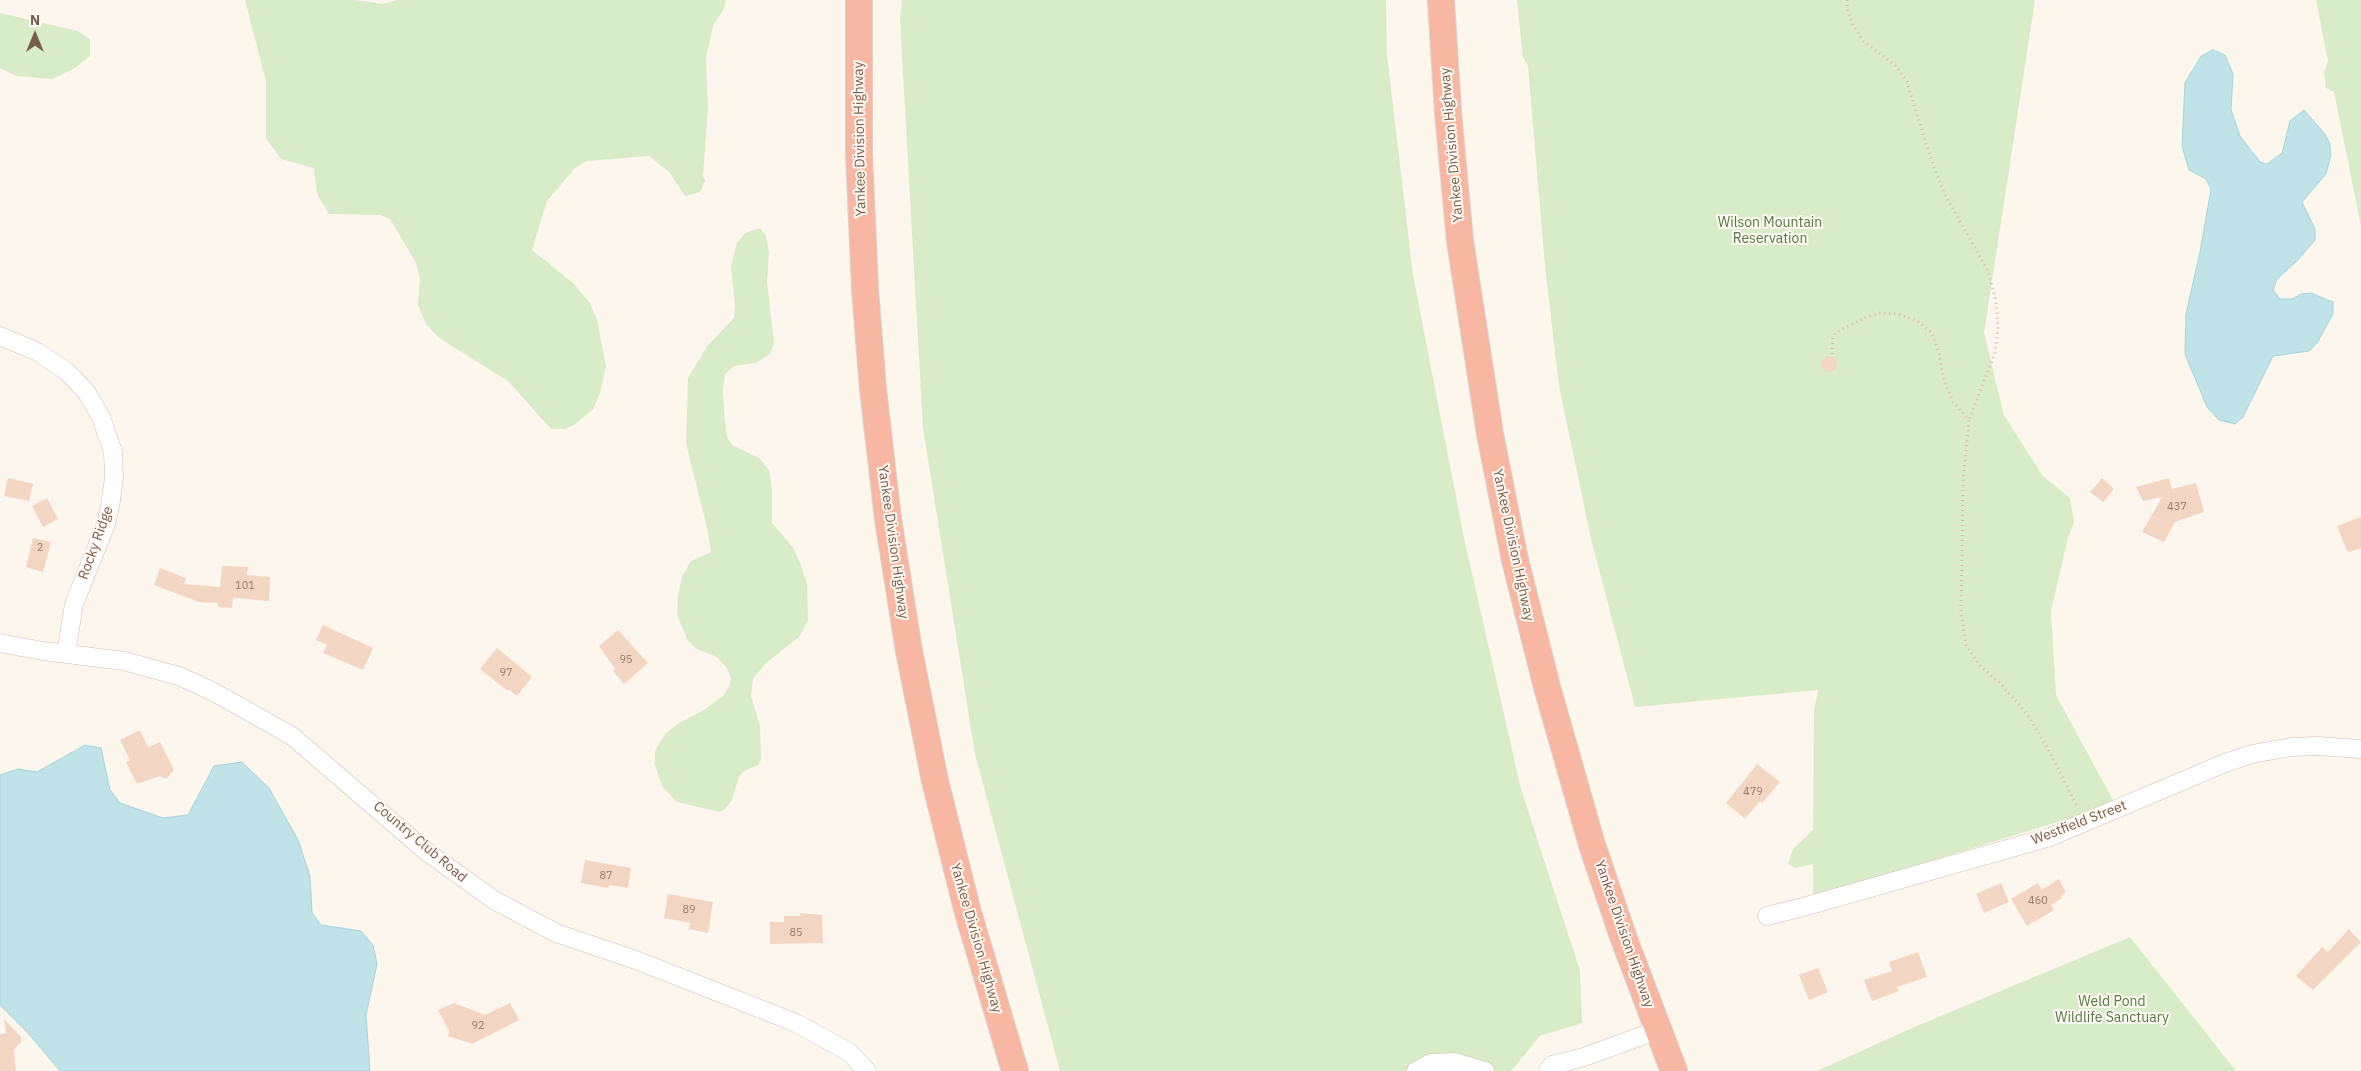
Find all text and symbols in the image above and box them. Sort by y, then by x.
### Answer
north arrow [10,10,60,60]
text: N [30,11,40,29]
street label: Yankee Division Highway [850,61,870,217]
street label: Yankee Division Highway [1437,67,1467,223]
park label: Wilson Mountain Reservation [1718,215,1822,248]
street label: Yankee Division Highway [874,464,912,620]
street label: Yankee Division Highway [1489,467,1537,623]
house number: 437 [2167,500,2187,514]
street label: Rocky Ridge [75,504,117,582]
house number: 2 [37,541,43,555]
house number: 101 [235,579,255,593]
house number: 95 [619,653,633,667]
house number: 97 [499,666,513,680]
house number: 479 [1743,785,1763,799]
street label: Westfield Street [2029,797,2129,849]
street label: Country Club Road [370,798,470,886]
street label: Yankee Division Highway [1591,858,1657,1010]
street label: Yankee Division Highway [947,861,1005,1015]
house number: 87 [599,869,613,883]
house number: 460 [2028,894,2048,908]
house number: 89 [682,903,696,917]
house number: 85 [789,926,803,940]
park label: Weld Pond Wildlife Sanctuary [2055,994,2169,1026]
house number: 92 [471,1019,485,1033]

